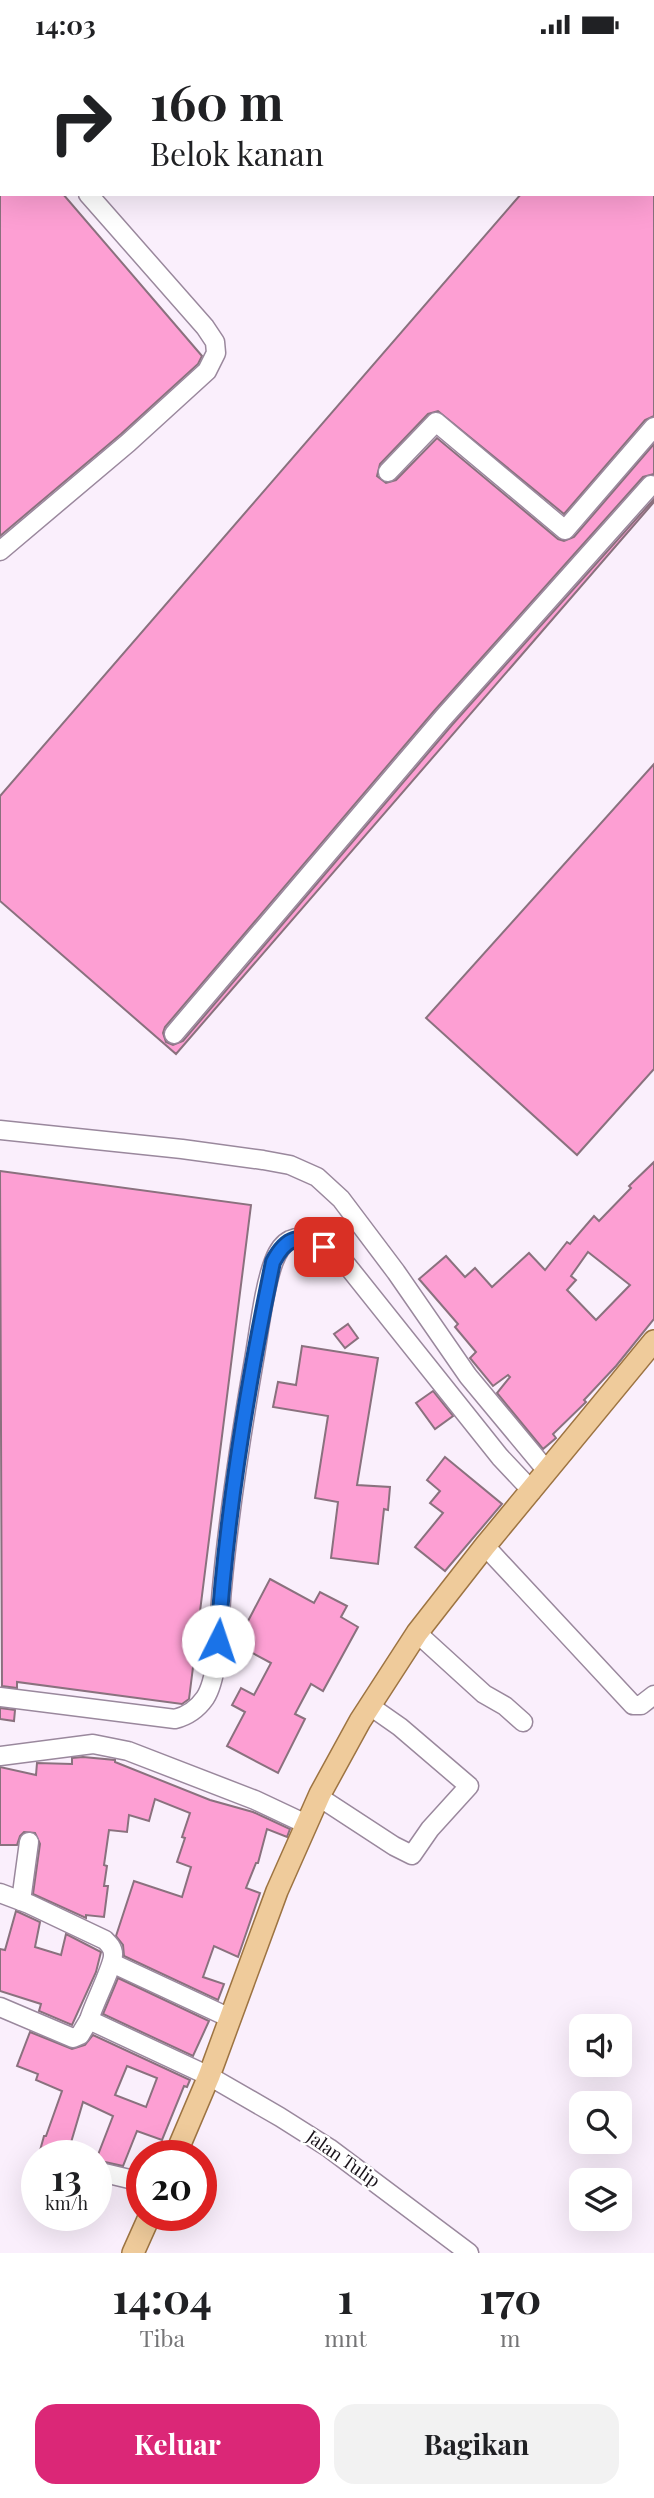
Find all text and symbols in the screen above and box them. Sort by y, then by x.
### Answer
text: 14:03 [35,7,96,42]
text: 160 m [150,68,284,133]
icon: right [35,77,126,168]
text: Belok kanan [150,131,324,174]
pin [294,1217,354,1277]
icon: arrive [305,1228,343,1266]
position arrow [181,1604,255,1678]
map controls [569,2014,632,2231]
button: sound [569,2014,632,2077]
button: search [569,2091,632,2154]
street label: Jalan Tulip [301,2124,385,2192]
speed limit sign: 20 [126,2140,217,2231]
text: 13 [51,2153,82,2200]
button: layers [569,2168,632,2231]
text: km/h [45,2191,88,2215]
text: 14:04 [113,2269,212,2325]
text: 1 [337,2269,354,2325]
text: 170 [479,2269,541,2325]
text: Tiba [139,2322,185,2353]
text: mnt [324,2322,367,2353]
text: m [500,2322,521,2353]
button: Keluar [35,2404,320,2484]
button: Bagikan [334,2404,619,2484]

